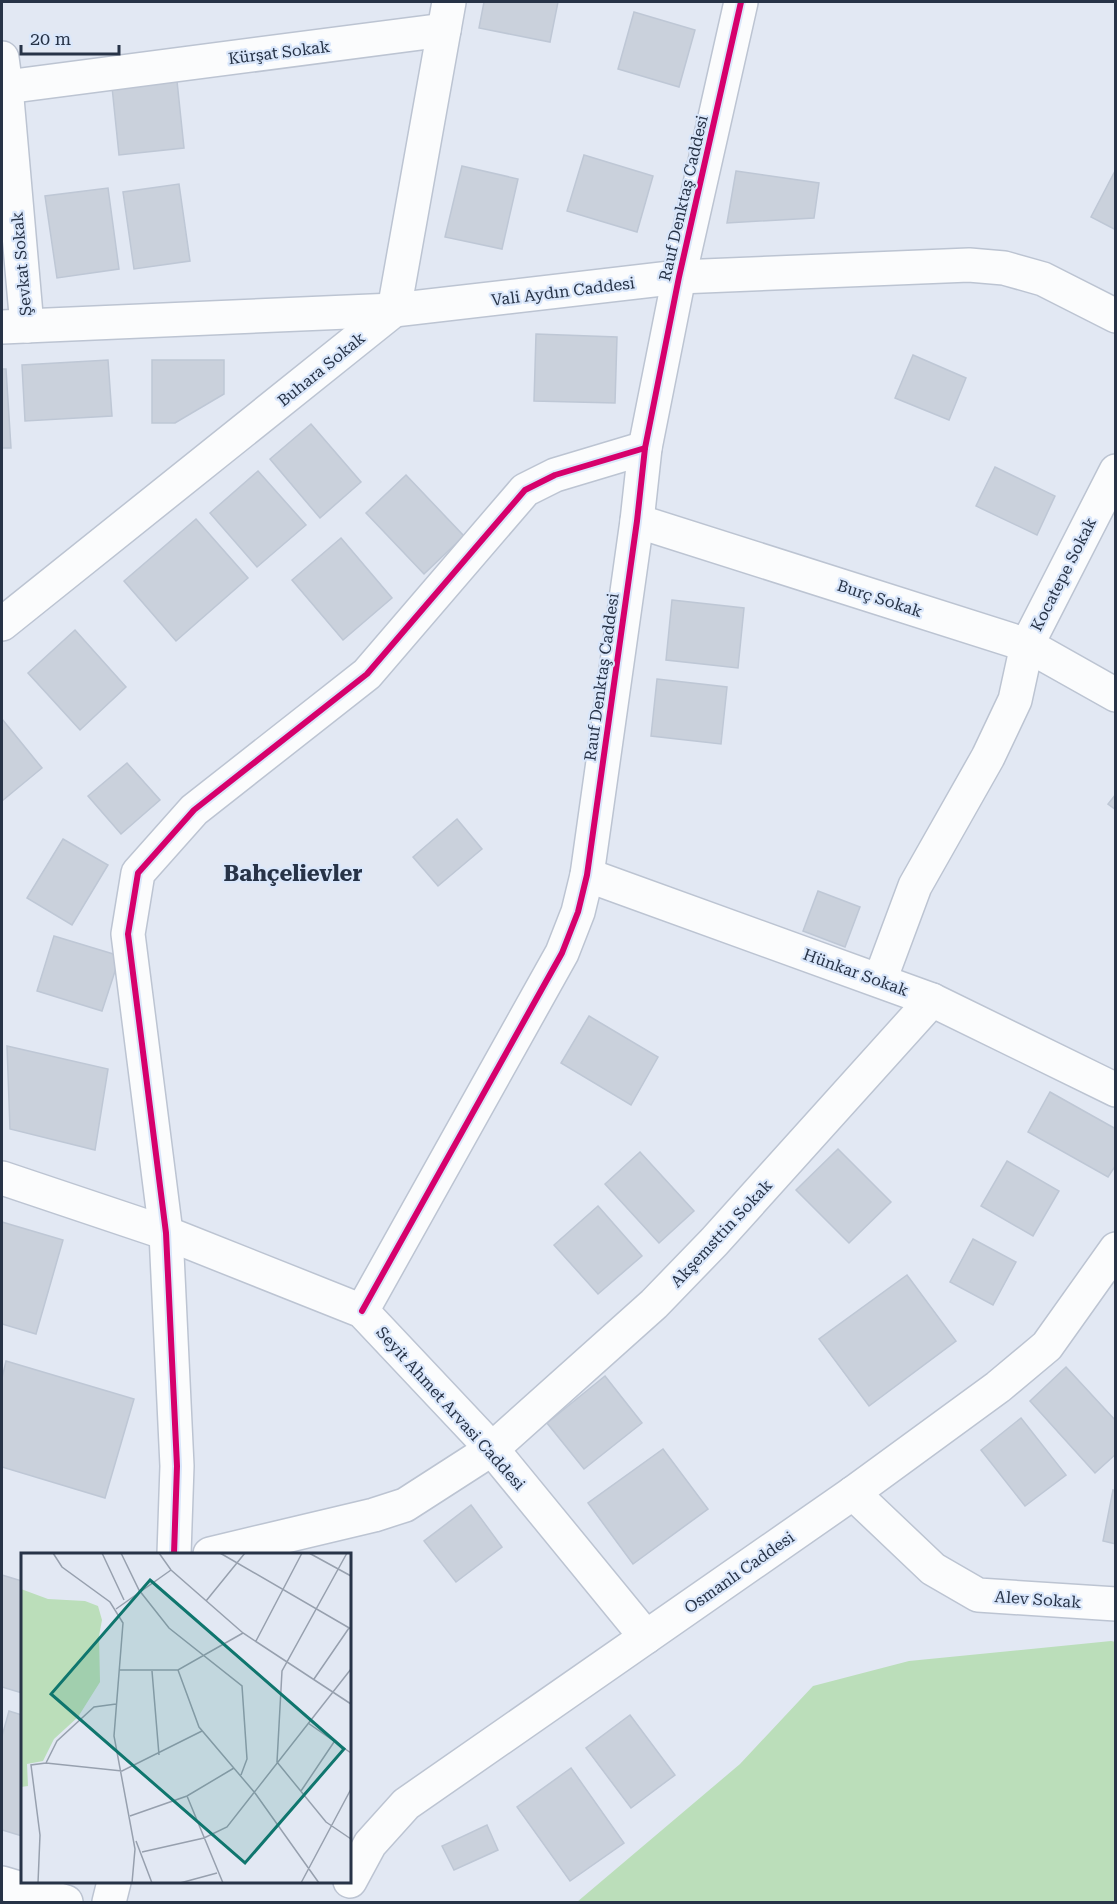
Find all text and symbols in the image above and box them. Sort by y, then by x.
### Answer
scale bar [21,18,118,56]
text: 20 m [30,28,71,49]
street label: Kürşat Sokak [227,37,331,68]
street label: Rauf Denktaş Caddesi [655,113,712,283]
street label: Şevkat Sokak [7,211,36,317]
street label: Vali Aydın Caddesi [490,273,636,310]
street label: Buhara Sokak [274,328,369,410]
street label: Kocatepe Sokak [1027,514,1100,634]
street label: Burç Sokak [835,576,925,621]
street label: Rauf Denktaş Caddesi [580,592,623,762]
district label: Bahçelievler [223,861,363,886]
street label: Hünkar Sokak [801,945,911,1000]
street label: Akşemsttin Sokak [667,1176,776,1291]
street label: Seyit Ahmet Arvasi Caddesi [372,1323,529,1494]
street label: Osmanlı Caddesi [681,1527,798,1617]
inset map [21,1553,351,1883]
street label: Alev Sokak [994,1587,1082,1612]

